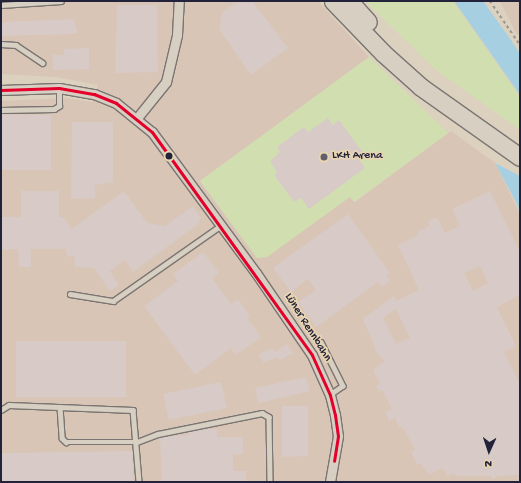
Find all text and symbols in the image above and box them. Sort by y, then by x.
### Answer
place label: LKH Arena [332,150,383,164]
unlabelled marker [164,151,174,161]
marker: LKH Arena [319,152,329,162]
street label: Lüner Rennbahn [280,291,334,365]
north arrow [469,431,509,471]
text: N [484,457,492,469]

